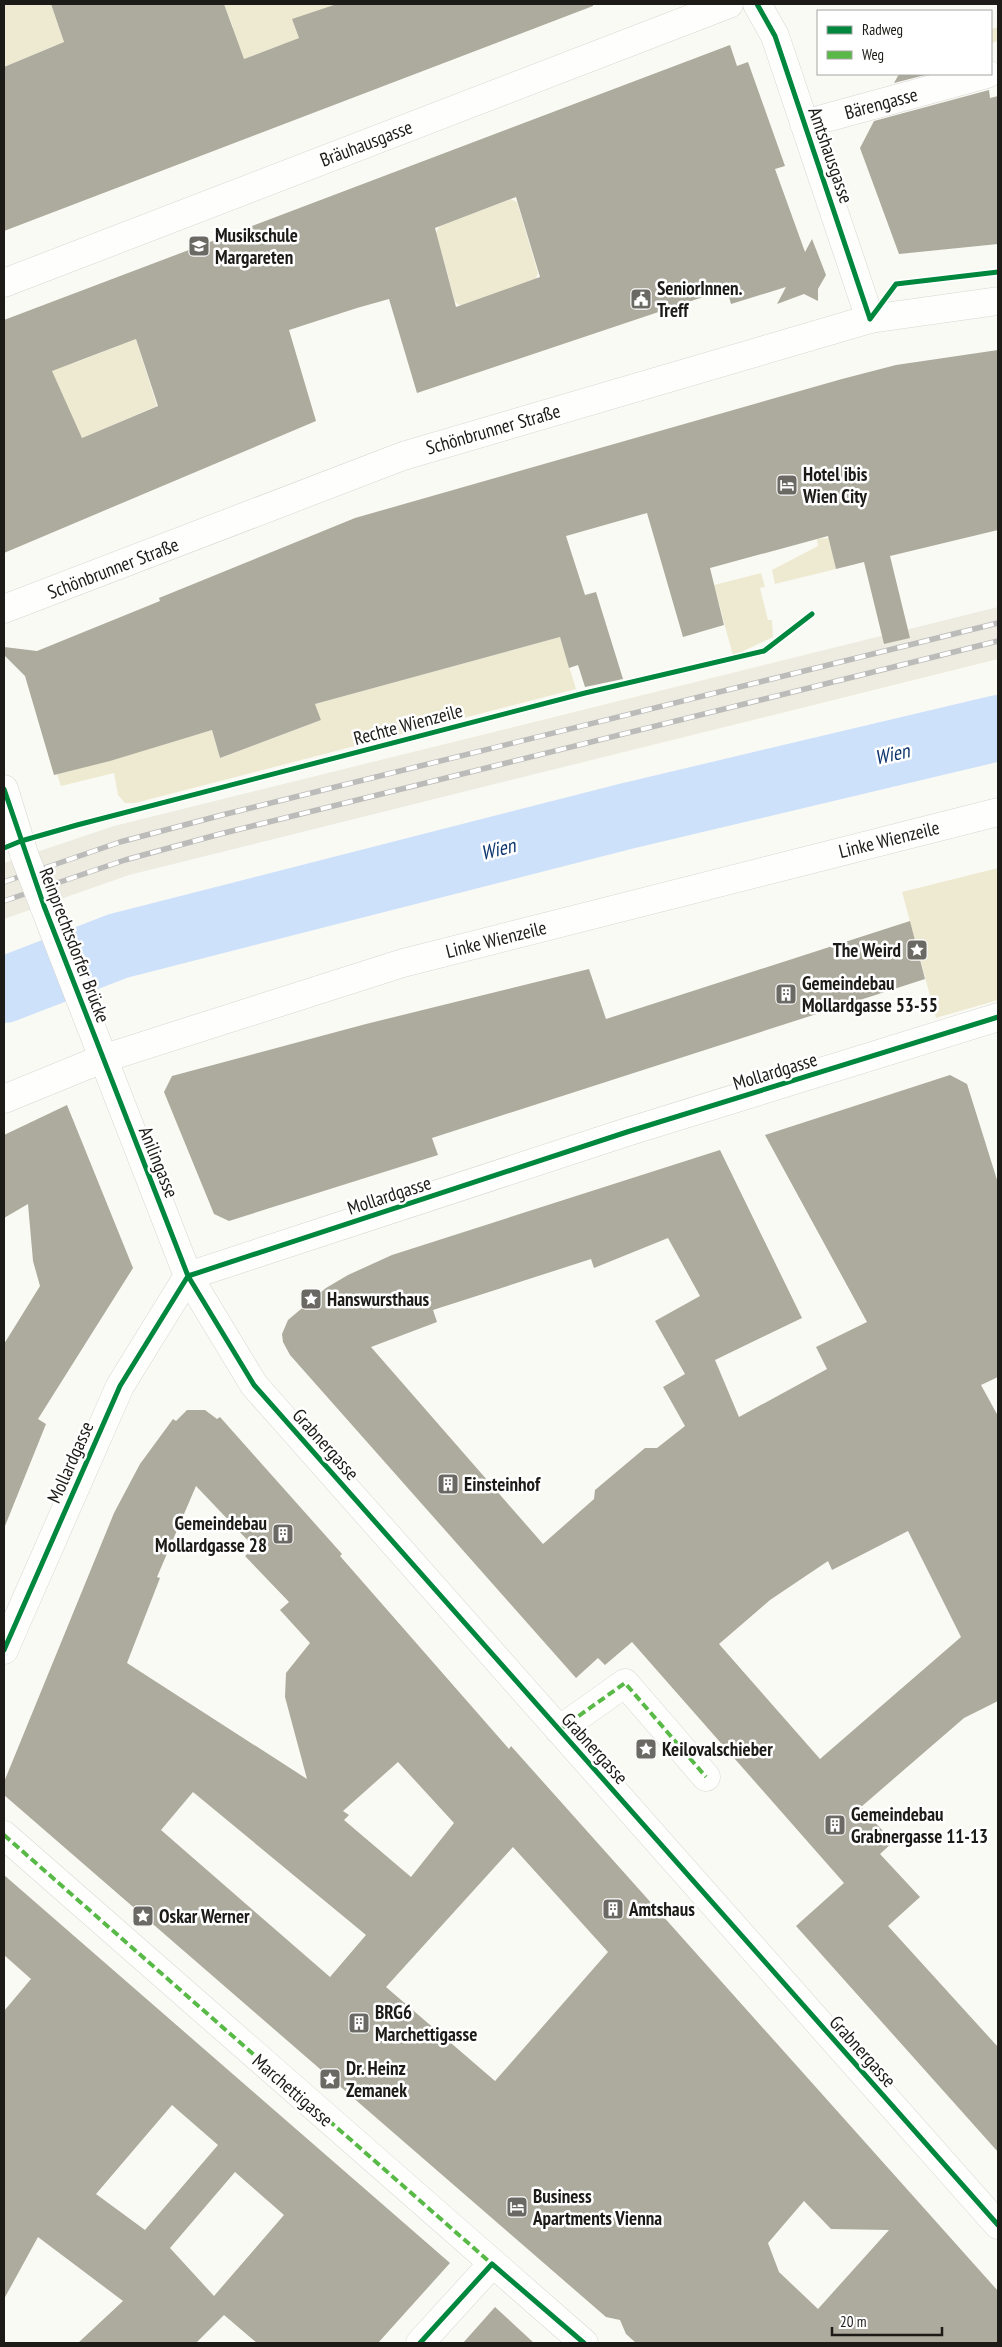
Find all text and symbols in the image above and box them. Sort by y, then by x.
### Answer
legend [817,10,992,75]
text: Radweg [862,20,903,39]
text: Weg [862,45,884,64]
street label: Bärengasse [842,82,920,124]
street label: Amtshausgasse [803,104,859,206]
street label: Bräuhausgasse [316,114,416,172]
place label: Musikschule Margareten [215,223,298,269]
school or university icon: Musikschule Margareten [187,234,211,258]
place label: SeniorInnen. Treff [657,276,743,322]
public building icon: SeniorInnen. Treff [629,287,653,311]
street label: Schönbrunner Straße [423,398,563,460]
place label: Hotel ibis Wien City [802,462,868,508]
hotel icon: Hotel ibis Wien City [775,473,799,497]
street label: Schönbrunner Straße [44,532,182,604]
street label: Rechte Wienzeile [351,698,465,750]
water label: Wien [872,737,913,771]
street label: Linke Wienzeile [836,815,942,863]
water label: Wien [478,832,519,866]
street label: Reinprechtsdorfer Brücke [34,864,116,1026]
street label: Linke Wienzeile [443,915,549,963]
place label: The Weird [833,938,901,962]
place icon: The Weird [905,938,929,962]
place label: Gemeindebau Mollardgasse 53-55 [802,971,938,1017]
building icon: Gemeindebau Mollardgasse 53-55 [774,982,798,1006]
street label: Mollardgasse [730,1047,820,1095]
street label: Anilingasse [134,1123,184,1201]
street label: Mollardgasse [344,1170,434,1220]
place icon: Hanswursthaus [299,1287,323,1311]
place label: Hanswursthaus [327,1287,430,1311]
street label: Grabnergasse [288,1403,365,1485]
street label: Mollardgasse [41,1417,99,1506]
building icon: Einsteinhof [436,1472,460,1496]
place label: Einsteinhof [464,1472,541,1496]
place label: Gemeindebau Mollardgasse 28 [155,1511,267,1557]
building icon: Gemeindebau Mollardgasse 28 [271,1522,295,1546]
street label: Grabnergasse [557,1707,634,1789]
place icon: Keilovalschieber [634,1737,658,1761]
place label: Keilovalschieber [662,1737,773,1761]
place label: Gemeindebau Grabnergasse 11-13 [851,1802,988,1848]
building icon: Gemeindebau Grabnergasse 11-13 [823,1813,847,1837]
building icon: Amtshaus [601,1897,625,1921]
place label: Amtshaus [628,1897,695,1921]
place icon: Oskar Werner [131,1904,155,1928]
place label: Oskar Werner [159,1904,250,1928]
place label: BRG6 Marchettigasse [375,2000,477,2046]
street label: Grabnergasse [825,2010,902,2092]
building icon: BRG6 Marchettigasse [347,2011,371,2035]
street label: Marchettigasse [248,2048,338,2132]
place label: Dr. Heinz Zemanek [346,2056,407,2102]
place icon: Dr. Heinz Zemanek [318,2067,342,2091]
place label: Business Apartments Vienna [532,2184,662,2230]
hotel icon: Business Apartments Vienna [505,2195,529,2219]
scale bar [832,2304,942,2336]
text: 20 m [840,2312,866,2331]

